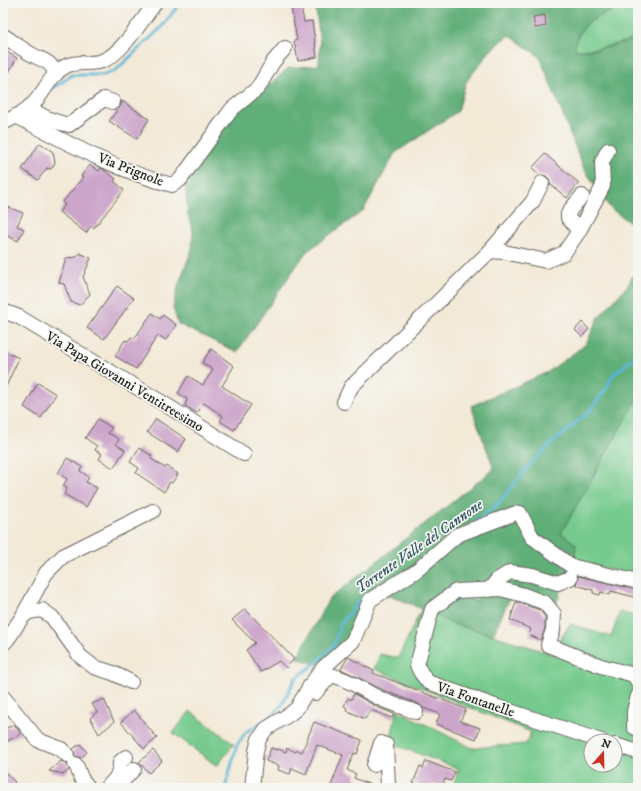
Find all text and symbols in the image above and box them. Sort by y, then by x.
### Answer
street label: Via Prignole [94,149,166,191]
street label: Via Papa Giovanni Ventitreesimo [41,327,207,436]
water label: Torrente Valle del Cannone [352,495,487,597]
street label: Via Fontanelle [433,678,517,722]
north arrow [583,733,623,773]
text: N [599,736,613,753]

